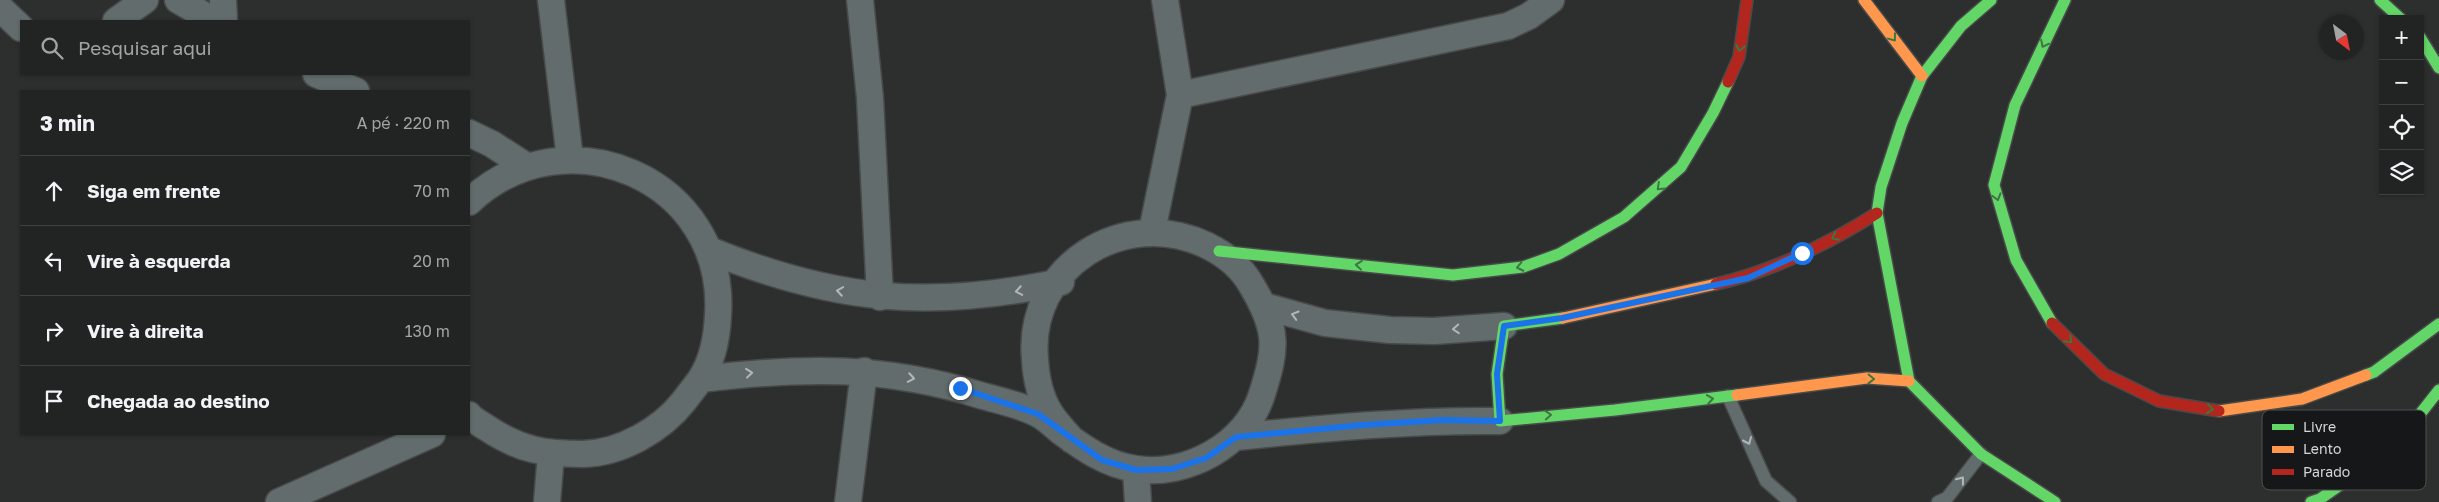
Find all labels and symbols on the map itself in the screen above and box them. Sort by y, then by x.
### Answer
north arrow [2319,15,2364,60]
one-way arrow [1887,32,1896,42]
one-way arrow [2040,39,2050,48]
one-way arrow [1736,44,1746,53]
one-way arrow [1657,181,1666,190]
one-way arrow [1992,192,2002,200]
one-way arrow [1831,231,1840,241]
route start [1791,242,1814,265]
one-way arrow [1354,260,1362,271]
one-way arrow [1516,261,1525,272]
one-way arrow [1014,285,1023,295]
one-way arrow [835,286,844,296]
one-way arrow [1291,310,1299,320]
one-way arrow [1451,323,1459,334]
one-way arrow [2063,334,2072,343]
one-way arrow [746,368,754,379]
one-way arrow [907,373,916,383]
one-way arrow [1868,374,1875,384]
route end [949,377,972,400]
one-way arrow [1706,394,1714,405]
one-way arrow [2206,403,2214,414]
one-way arrow [1545,410,1553,421]
legend [2262,410,2426,490]
text: Livre [2303,418,2336,435]
one-way arrow [1742,436,1752,445]
text: Lento [2303,440,2341,457]
text: Parado [2303,463,2350,480]
one-way arrow [1956,477,1964,486]

